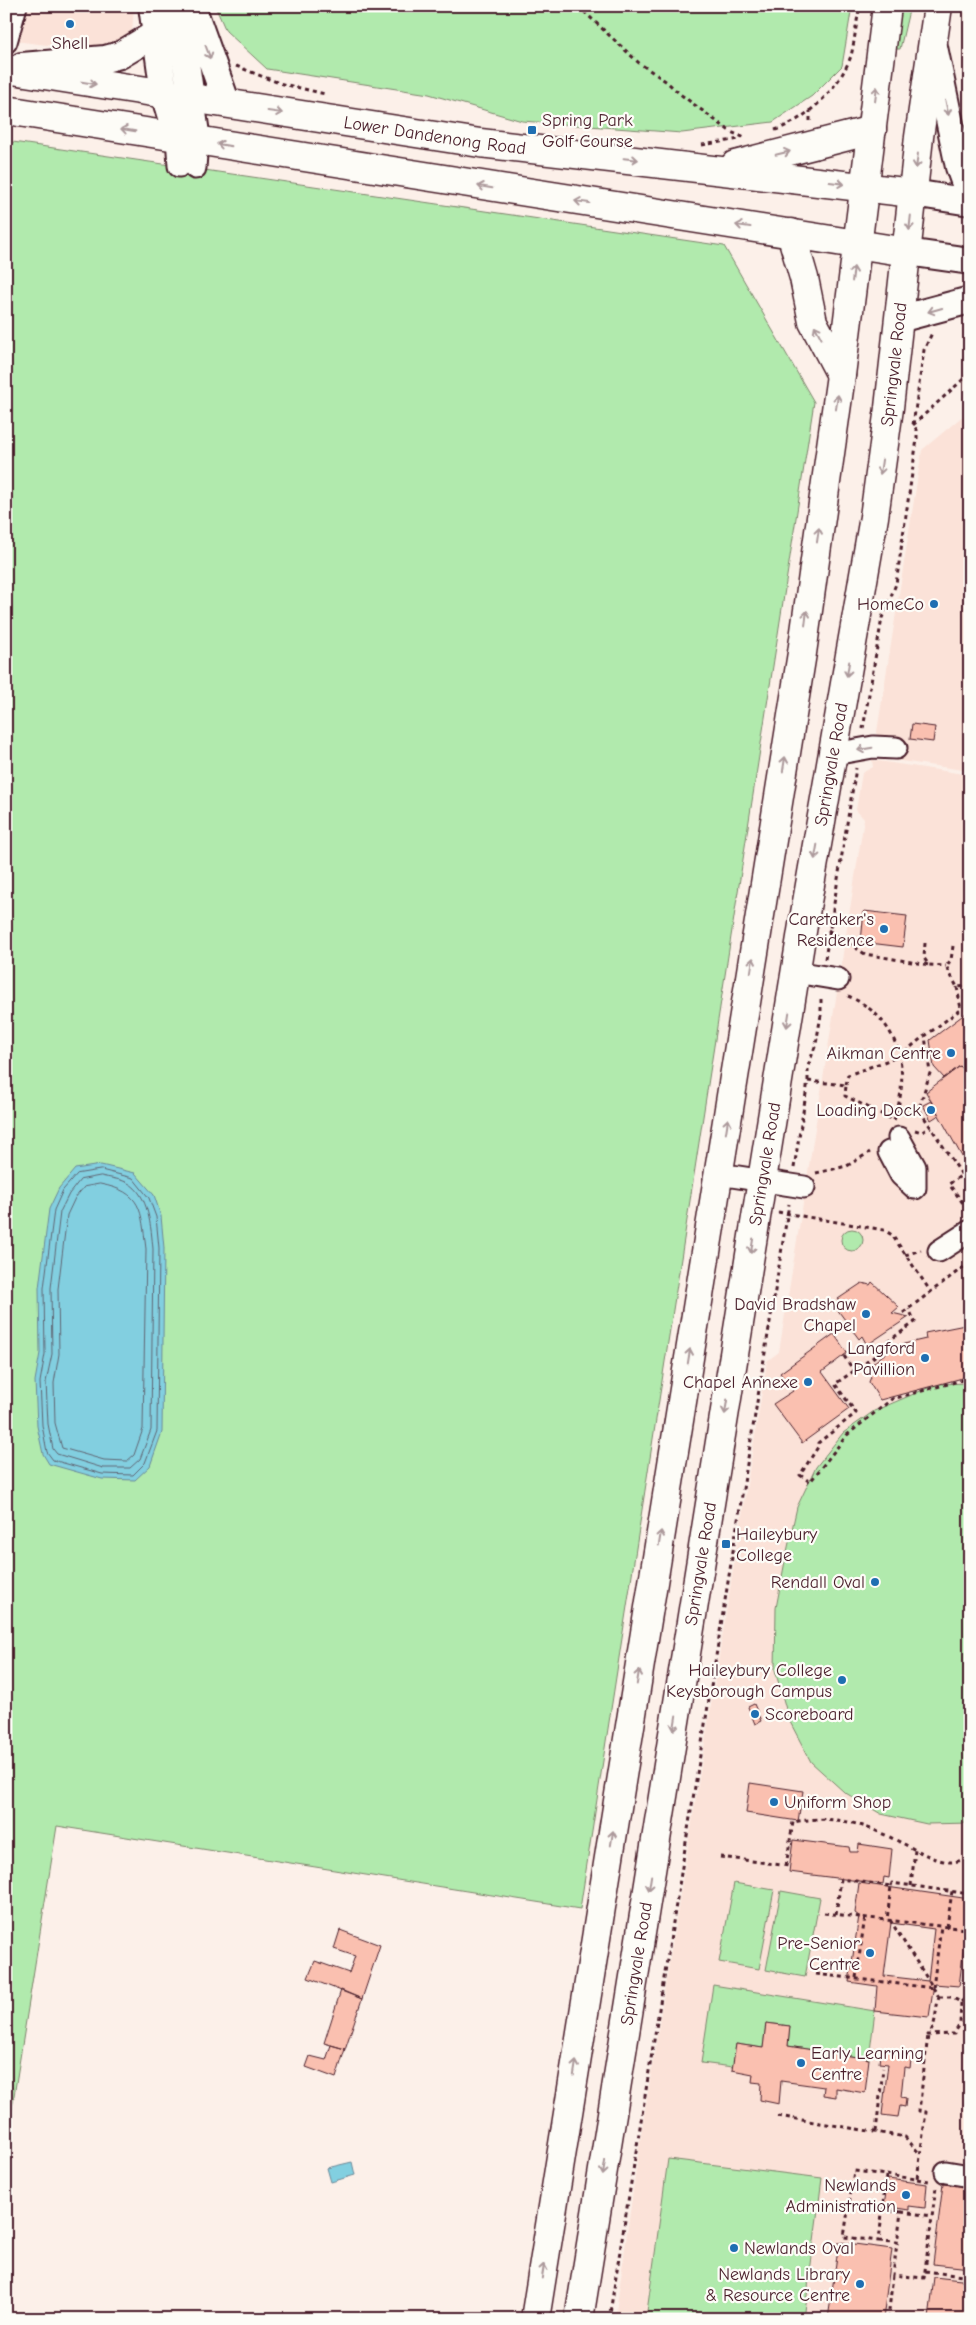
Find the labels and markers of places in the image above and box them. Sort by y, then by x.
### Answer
marker: Shell [64,18,76,30]
place label: Shell [52,33,88,54]
place label: Spring Park Golf Course [542,110,633,152]
marker: Spring Park Golf Course [526,124,538,136]
place label: HomeCo [857,594,924,615]
marker: HomeCo [928,598,940,610]
place label: Caretaker's Residence [788,909,874,951]
marker: Caretaker's Residence [878,923,890,935]
place label: Aikman Centre [827,1043,941,1064]
marker: Aikman Centre [945,1047,957,1059]
place label: Loading Dock [816,1100,921,1121]
marker: Loading Dock [925,1104,937,1116]
place label: David Bradshaw Chapel [734,1294,856,1336]
marker: David Bradshaw Chapel [860,1308,872,1320]
place label: Langford Pavillion [847,1338,915,1380]
marker: Langford Pavillion [919,1352,931,1364]
place label: Chapel Annexe [683,1372,798,1393]
marker: Chapel Annexe [802,1376,814,1388]
place label: Haileybury College [736,1524,818,1566]
marker: Haileybury College [720,1538,732,1550]
place label: Rendall Oval [771,1572,865,1593]
marker: Rendall Oval [869,1576,881,1588]
place label: Haileybury College Keysborough Campus [666,1660,832,1702]
marker: Haileybury College Keysborough Campus [836,1674,848,1686]
place label: Scoreboard [765,1704,854,1725]
marker: Scoreboard [749,1708,761,1720]
place label: Uniform Shop [784,1792,891,1813]
marker: Uniform Shop [768,1796,780,1808]
place label: Pre-Senior Centre [777,1933,861,1975]
marker: Pre-Senior Centre [864,1947,876,1959]
place label: Early Learning Centre [811,2043,924,2085]
marker: Early Learning Centre [795,2057,807,2069]
place label: Newlands Administration [786,2175,896,2217]
marker: Newlands Administration [900,2189,912,2201]
place label: Newlands Oval [744,2238,854,2259]
marker: Newlands Oval [728,2242,740,2254]
place label: Newlands Library & Resource Centre [705,2264,851,2306]
marker: Newlands Library & Resource Centre [854,2278,866,2290]

